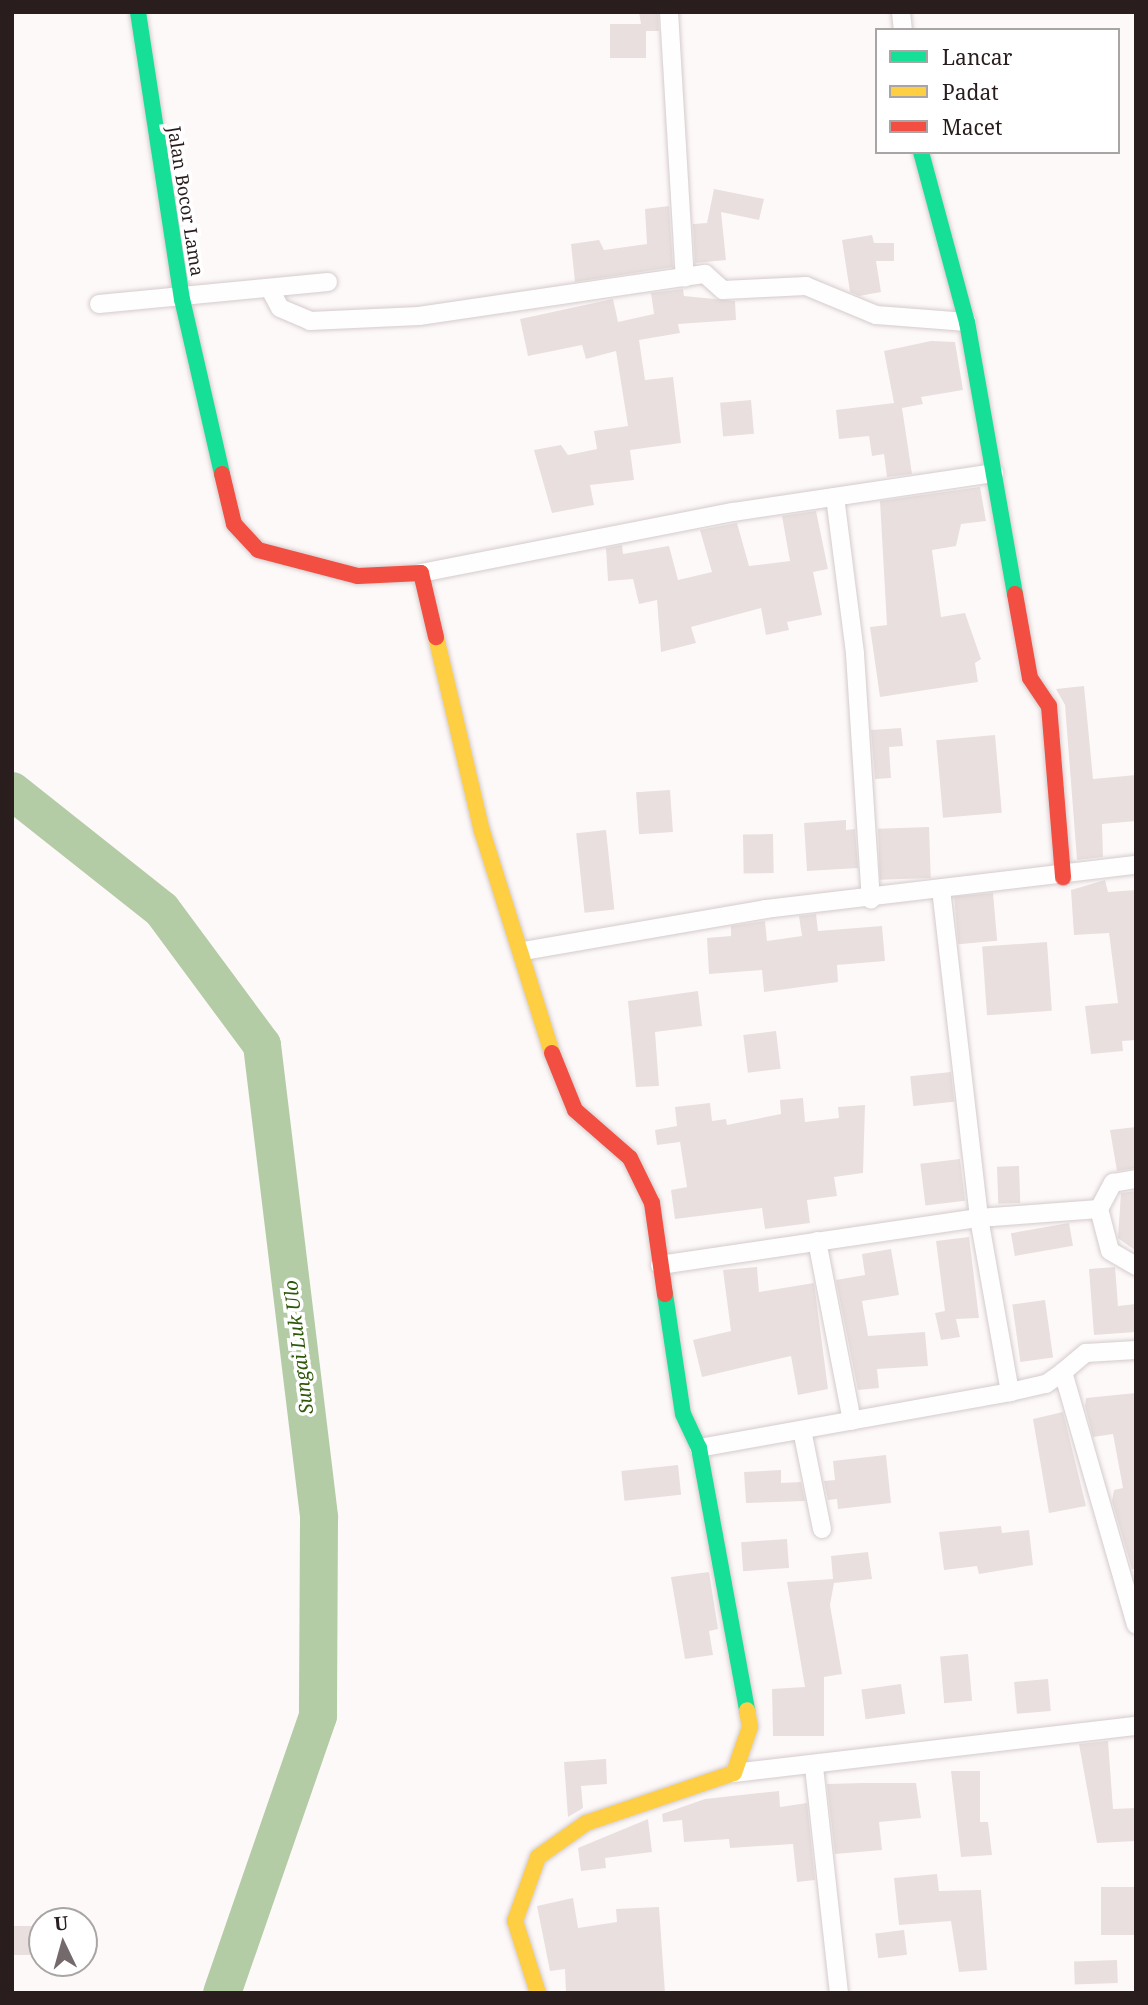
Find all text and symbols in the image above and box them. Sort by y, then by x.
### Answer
legend [875,28,1120,154]
text: Lancar [942,43,1013,71]
text: Padat [942,78,999,106]
text: Macet [942,113,1002,141]
street label: Jalan Bocor Lama [163,124,209,278]
water label: Sungai Luk Ulo [279,1279,319,1415]
north arrow [28,1907,98,1977]
text: U [53,1910,70,1937]

